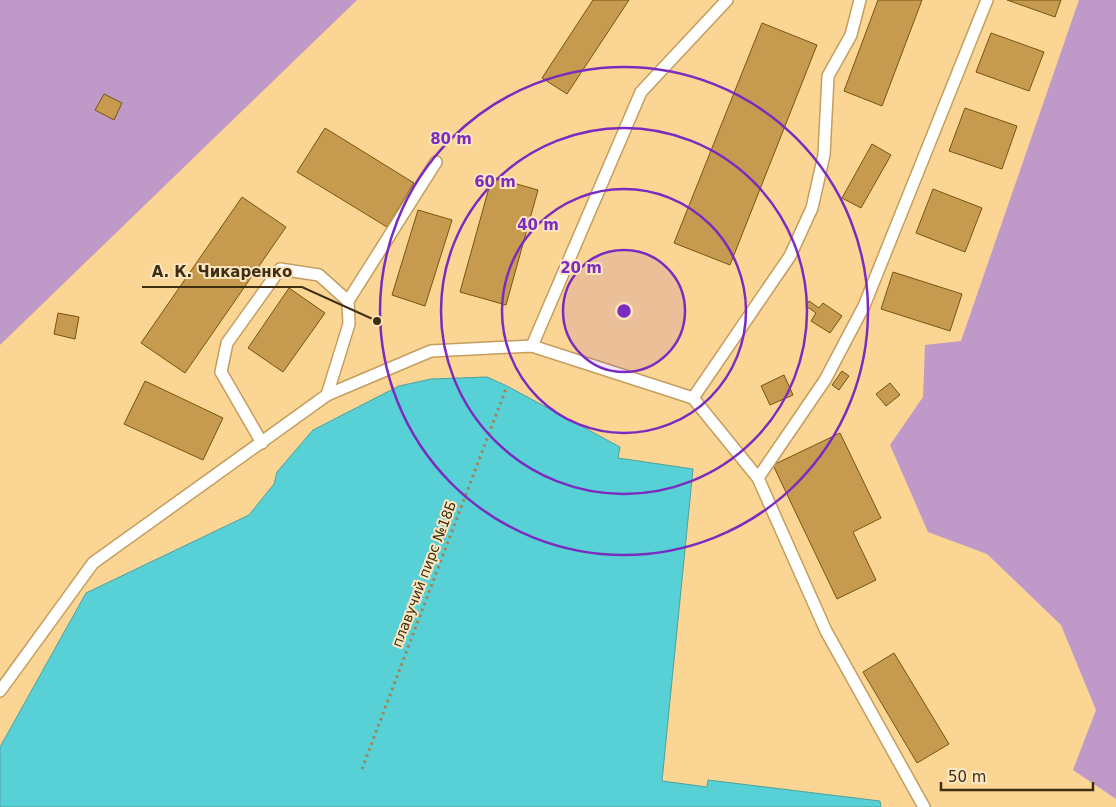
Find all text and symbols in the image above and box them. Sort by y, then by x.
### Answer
text: 80 m [430,130,472,148]
text: 60 m [474,173,516,191]
text: 40 m [517,216,559,234]
callout: А. К. Чикаренко [142,257,302,287]
text: 20 m [560,259,602,277]
text: А. К. Чикаренко [152,263,292,281]
centre of rings [615,302,633,320]
street label: плавучий пирс №18Б [389,499,459,649]
scale bar [941,760,1094,792]
text: 50 m [948,768,986,786]

